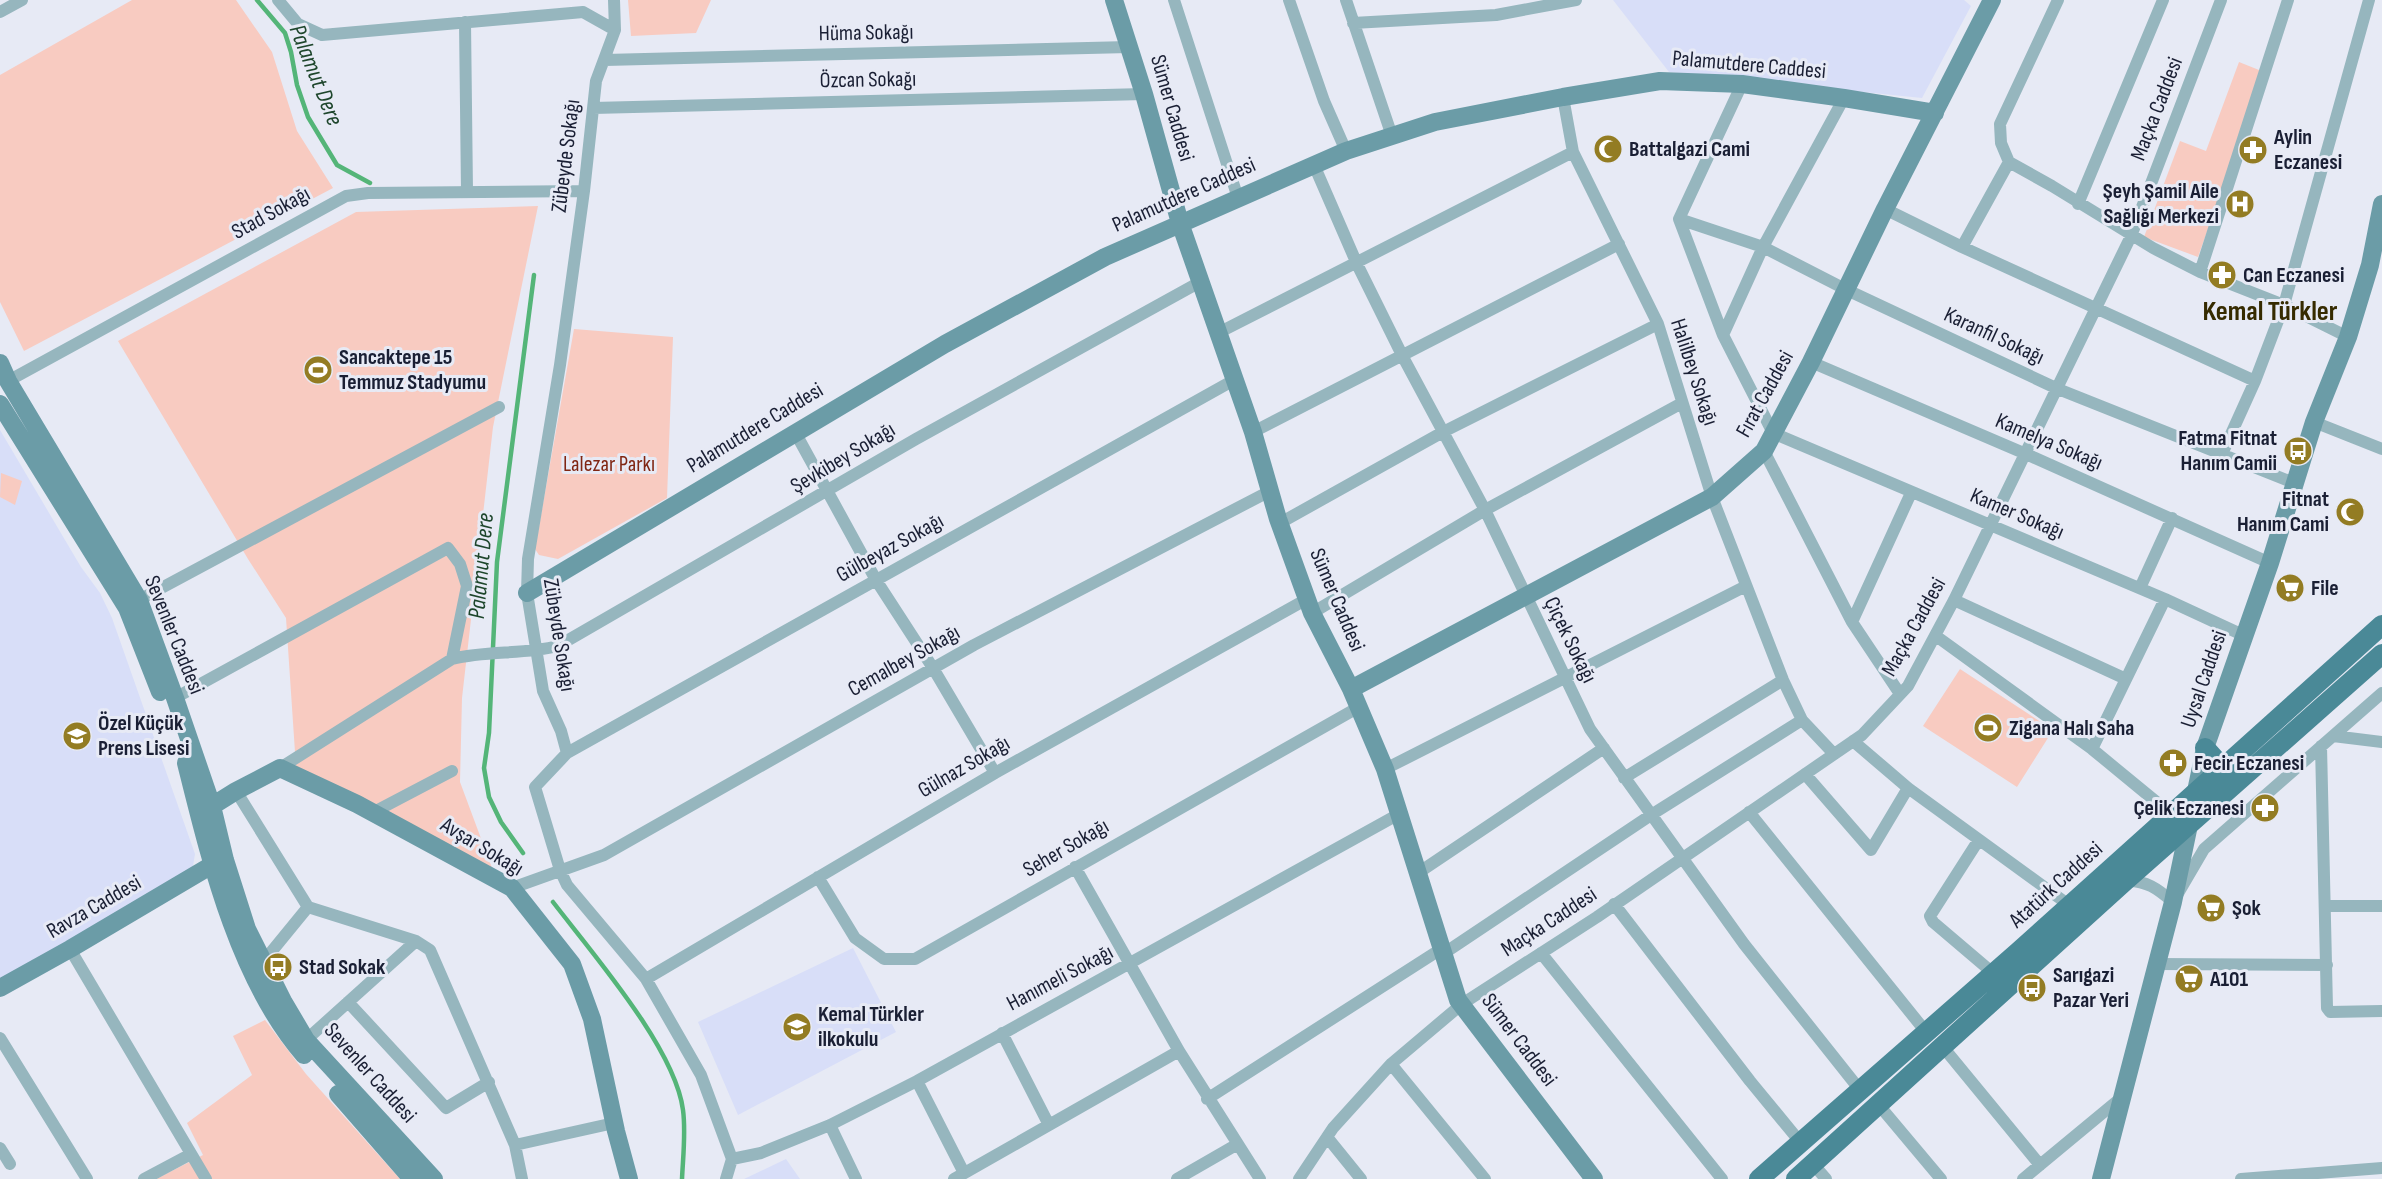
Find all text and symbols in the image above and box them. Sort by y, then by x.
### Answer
street label: Hüma Sokağı [818,19,914,47]
water label: Palamut Dere [283,20,349,130]
street label: Palamutdere Caddesi [1671,45,1827,85]
street label: Sümer Caddesi [1144,52,1200,164]
street label: Maçka Caddesi [2125,53,2189,165]
street label: Özcan Sokağı [819,66,917,94]
street label: Zübeyde Sokağı [546,98,586,214]
place label: Aylin Eczanesi [2273,124,2342,176]
mosque icon: Battalgazi Cami [1592,133,1624,165]
pharmacy icon: Aylin Eczanesi [2237,134,2269,166]
place label: Battalgazi Cami [1629,136,1750,163]
street label: Palamutdere Caddesi [1108,151,1260,239]
place label: Şeyh Şamil Aile Sağlığı Merkezi [2103,178,2219,230]
street label: Stad Sokağı [227,180,315,246]
hospital icon: Şeyh Şamil Aile Sağlığı Merkezi [2224,188,2256,220]
pharmacy icon: Can Eczanesi [2206,259,2238,291]
place label: Can Eczanesi [2243,262,2344,289]
district label: Kemal Türkler [2203,295,2338,328]
street label: Karanfil Sokağı [1940,301,2048,371]
street label: Halilbey Sokağı [1664,315,1724,429]
place label: Sancaktepe 15 Temmuz Stadyumu [339,344,486,396]
street label: Fırat Caddesi [1730,346,1800,442]
sports icon: Sancaktepe 15 Temmuz Stadyumu [302,354,334,386]
street label: Palamutdere Caddesi [682,377,828,479]
street label: Kamelya Sokağı [1991,407,2107,477]
street label: Şevkibey Sokağı [786,416,900,500]
place label: Fatma Fitnat Hanım Camii [2178,425,2277,477]
bus stop icon: Fatma Fitnat Hanım Camii [2282,435,2314,467]
park label: Lalezar Parkı [563,451,655,478]
street label: Kamer Sokağı [1966,482,2068,546]
place label: Fitnat Hanım Cami [2237,486,2329,538]
mosque icon: Fitnat Hanım Cami [2334,496,2366,528]
street label: Gülbeyaz Sokağı [832,507,948,589]
water label: Palamut Dere [462,512,500,620]
street label: Sümer Caddesi [1303,544,1371,656]
street label: Sevenler Caddesi [138,572,210,698]
supermarket icon: File [2274,572,2306,604]
street label: Maçka Caddesi [1876,573,1952,681]
place label: File [2311,575,2339,602]
street label: Zübeyde Sokağı [537,577,581,693]
street label: Çiçek Sokağı [1538,593,1602,687]
street label: Cemalbey Sokağı [843,619,965,703]
street label: Uysal Caddesi [2175,627,2233,731]
place label: Özel Küçük Prens Lisesi [98,710,189,762]
sports icon: Zigana Halı Saha [1972,712,2004,744]
place label: Zigana Halı Saha [2009,715,2134,742]
school or university icon: Özel Küçük Prens Lisesi [61,720,93,752]
street label: Gülnaz Sokağı [913,730,1015,804]
pharmacy icon: Fecir Eczanesi [2157,747,2189,779]
place label: Fecir Eczanesi [2194,750,2304,777]
pharmacy icon: Çelik Eczanesi [2249,792,2281,824]
place label: Çelik Eczanesi [2133,795,2244,822]
street label: Avşar Sokağı [435,811,528,882]
street label: Seher Sokağı [1018,813,1114,883]
street label: Atatürk Caddesi [2003,836,2108,935]
street label: Ravza Caddesi [42,869,146,945]
street label: Maçka Caddesi [1496,881,1602,963]
supermarket icon: Şok [2195,892,2227,924]
place label: Şok [2232,895,2262,922]
street label: Hanımeli Sokağı [1002,939,1118,1017]
bus stop icon: Stad Sokak [262,951,294,983]
place label: Stad Sokak [299,954,386,981]
place label: Sarıgazi Pazar Yeri [2053,962,2129,1014]
supermarket icon: A101 [2173,963,2205,995]
place label: A101 [2209,966,2249,993]
bus stop icon: Sarıgazi Pazar Yeri [2016,972,2048,1004]
street label: Sümer Caddesi [1475,988,1563,1092]
place label: Kemal Türkler ilkokulu [818,1001,924,1053]
school or university icon: Kemal Türkler ilkokulu [781,1011,813,1043]
street label: Sevenler Caddesi [318,1017,422,1129]

